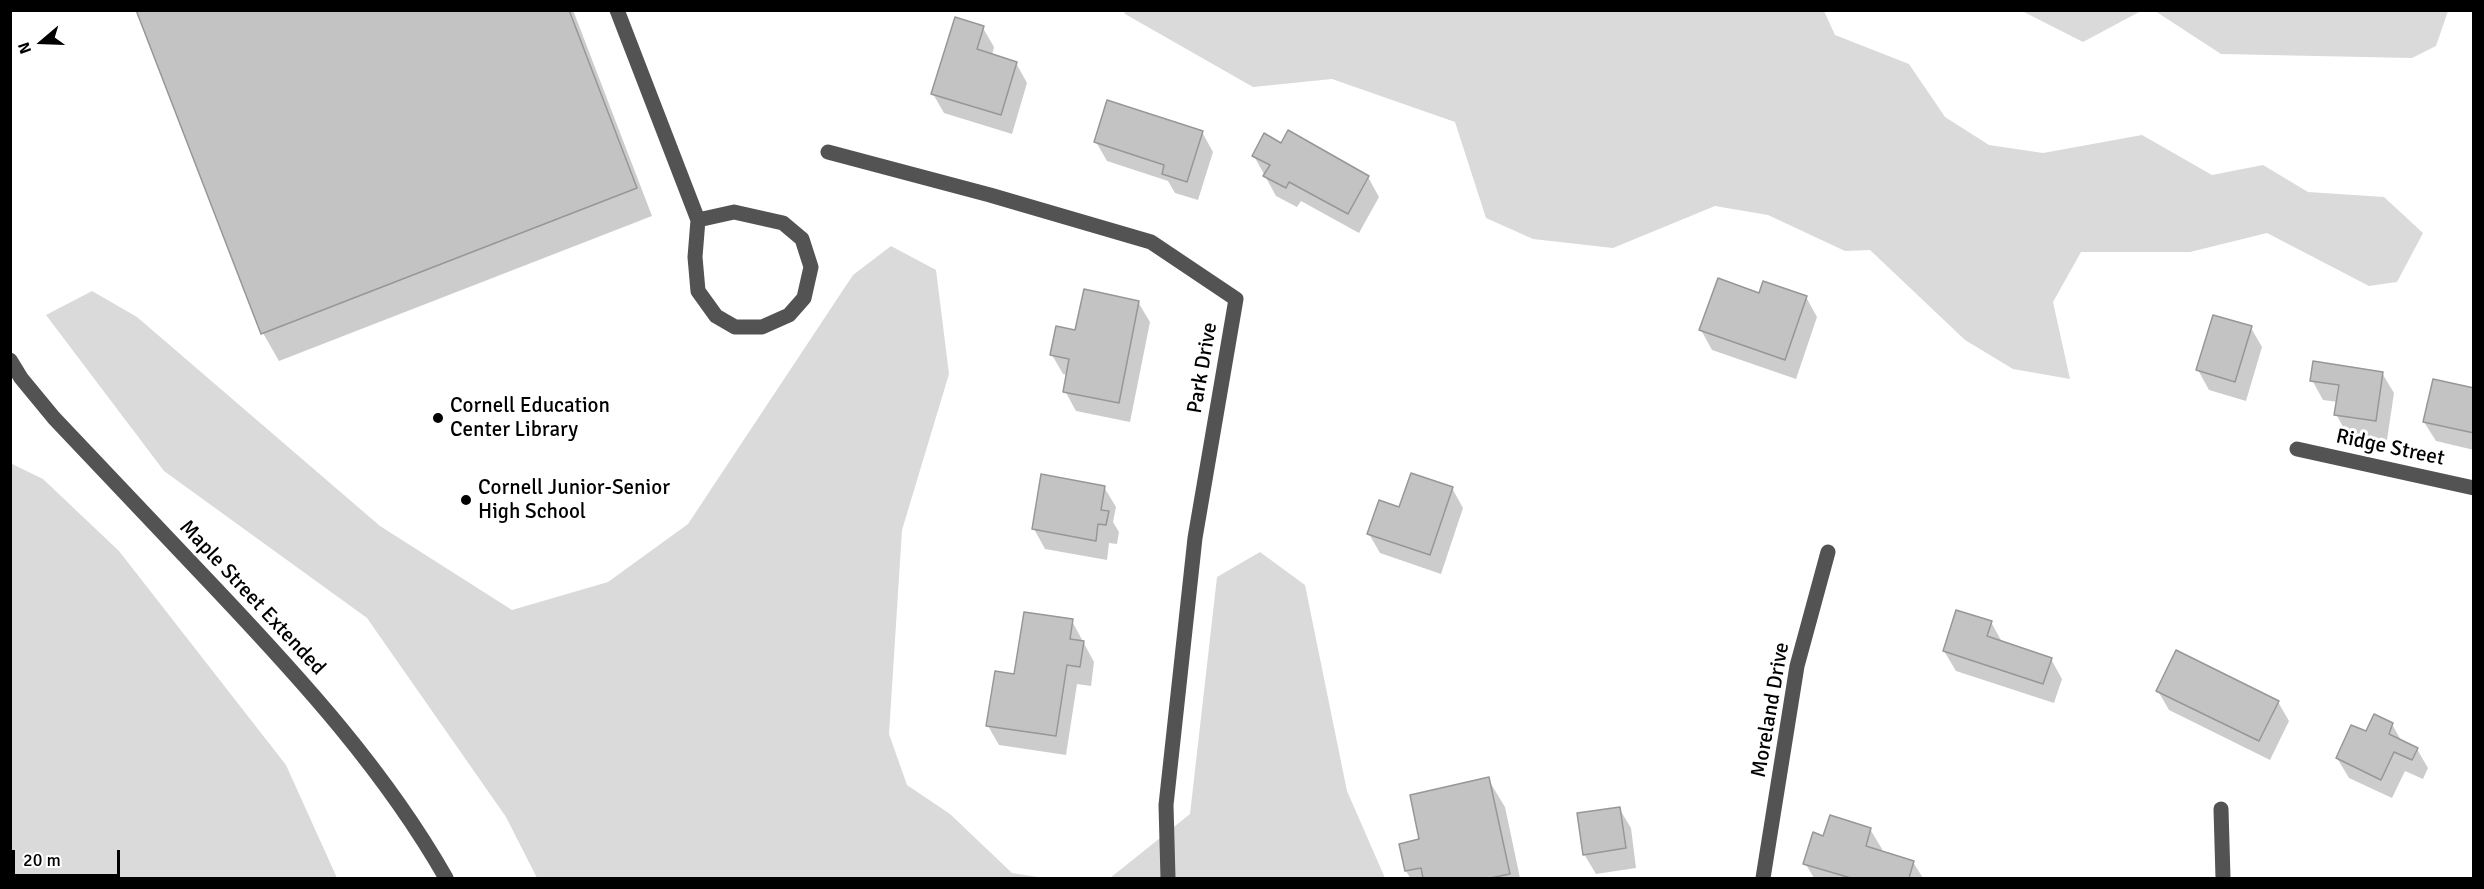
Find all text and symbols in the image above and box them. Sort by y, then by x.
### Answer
north arrow [12,12,72,72]
text: N [14,39,36,56]
street label: Park Drive [1183,321,1223,415]
place label: Cornell Education Center Library [450,393,610,443]
marker: Cornell Education Center Library [431,411,445,425]
street label: Ridge Street [2333,424,2447,472]
place label: Cornell Junior-Senior High School [478,475,670,525]
marker: Cornell Junior-Senior High School [459,493,473,507]
street label: Maple Street Extended [174,515,330,681]
street label: Moreland Drive [1747,640,1795,780]
scale bar [15,838,123,876]
text: 20 m [23,849,61,871]

